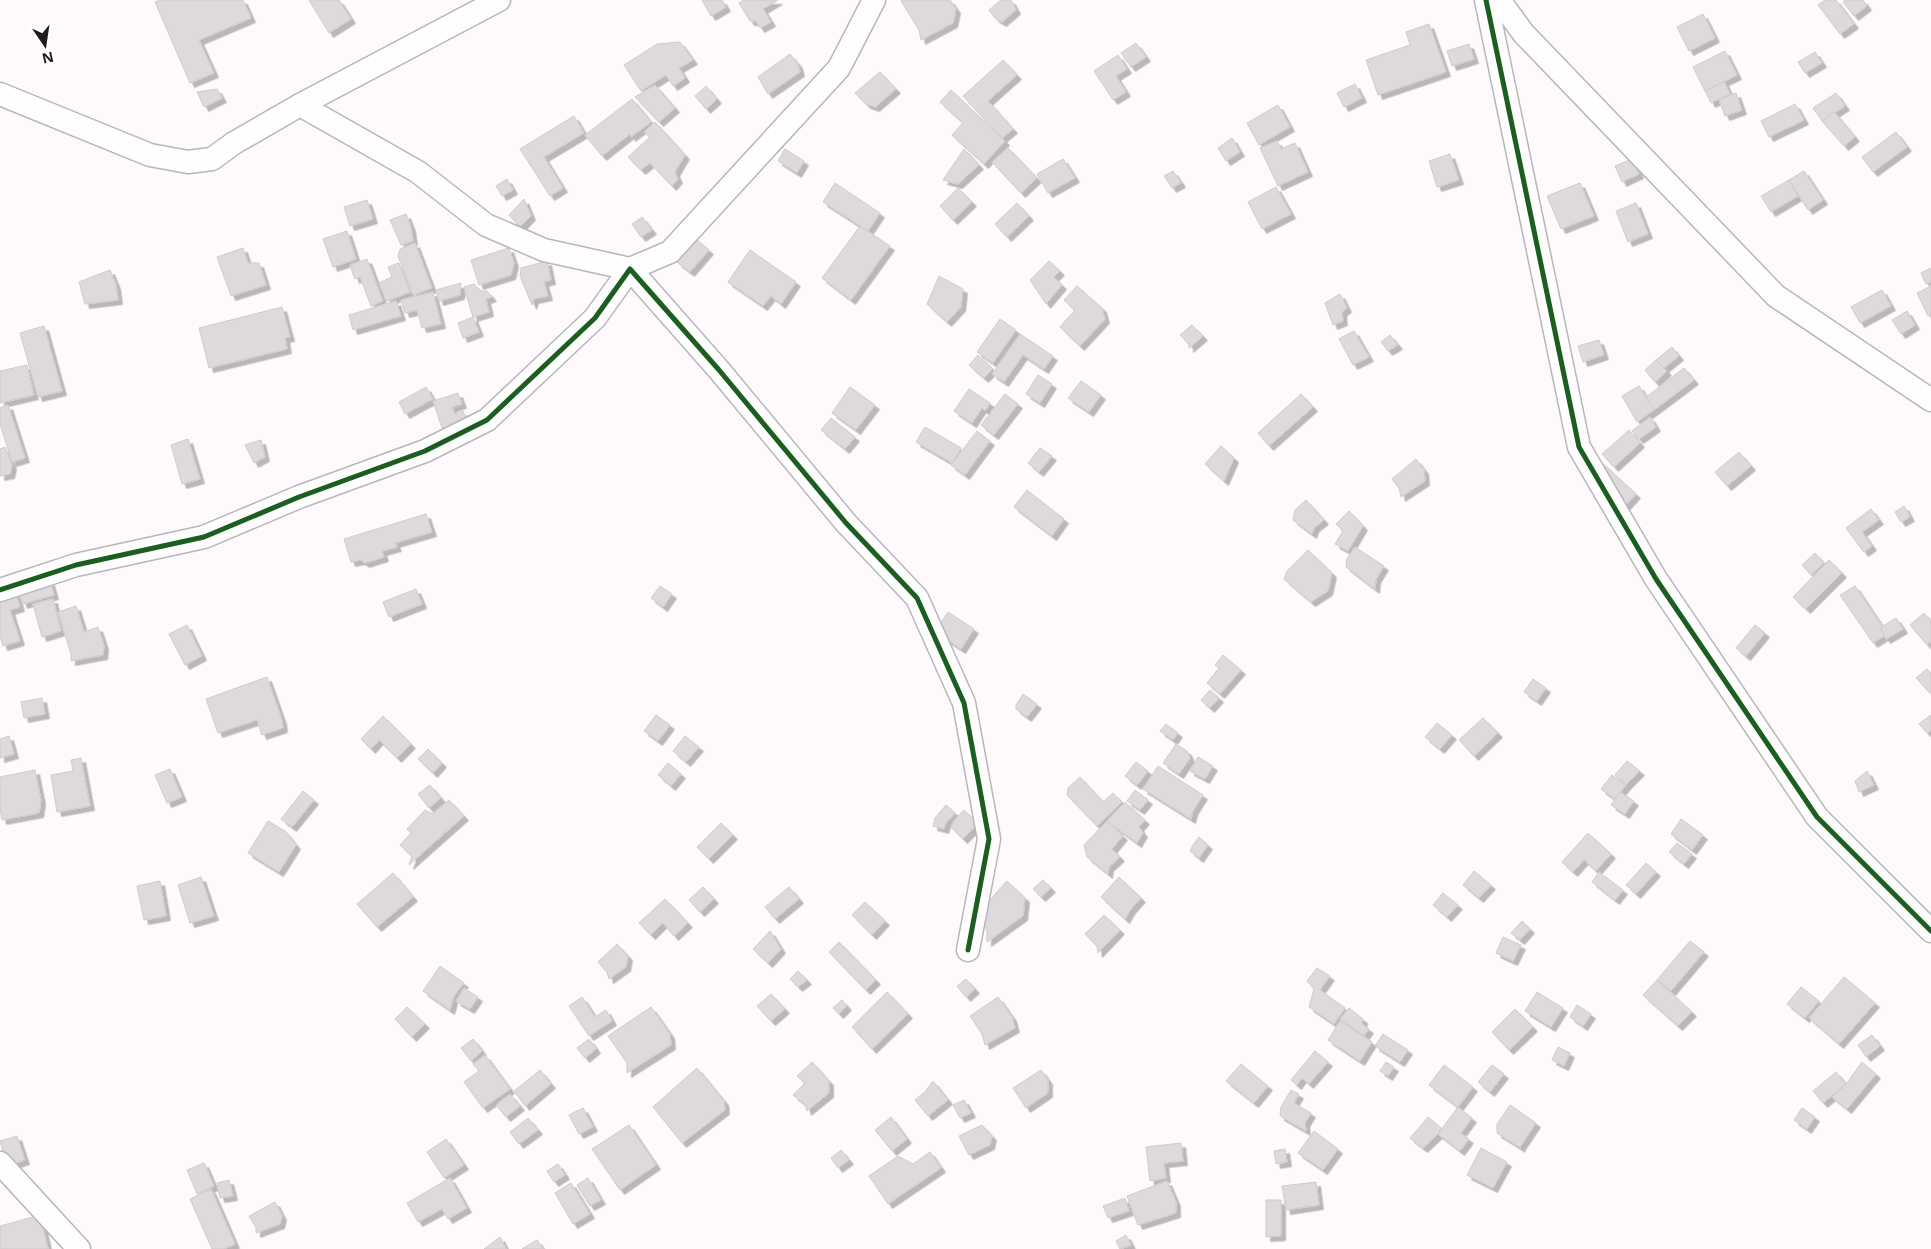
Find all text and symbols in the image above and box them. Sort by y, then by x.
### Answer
north arrow [20,20,70,70]
text: N [40,48,56,69]

